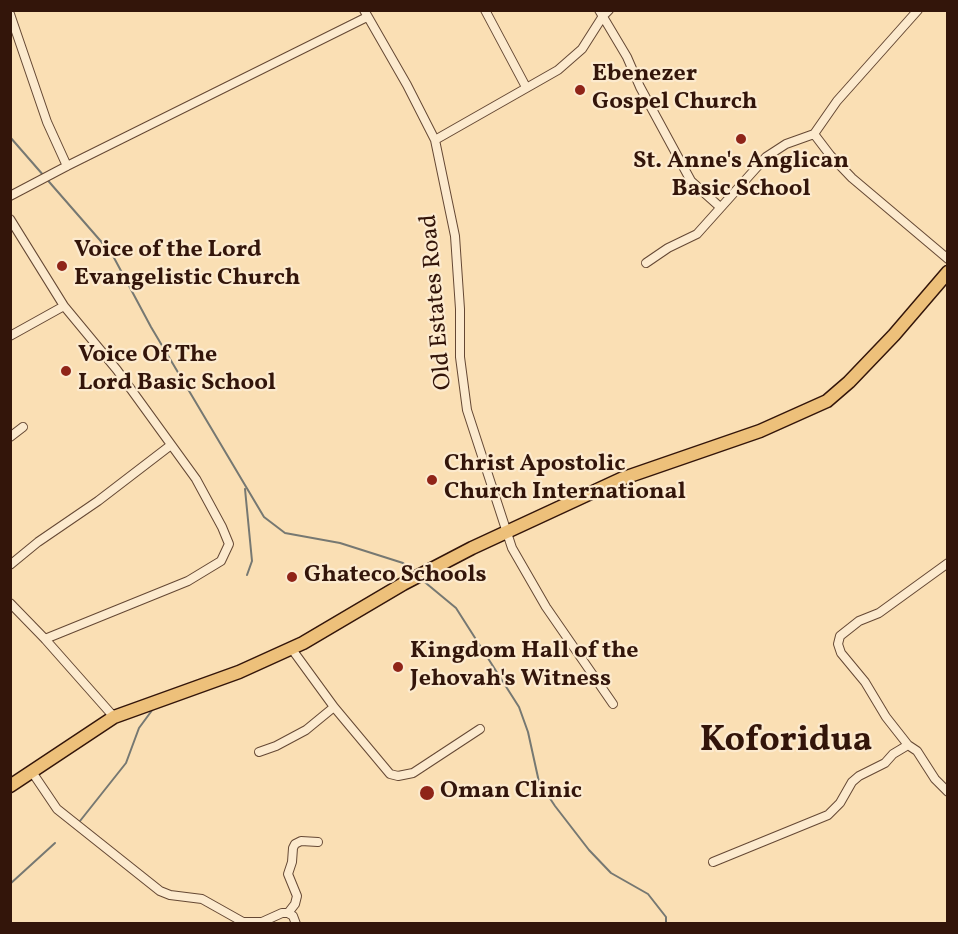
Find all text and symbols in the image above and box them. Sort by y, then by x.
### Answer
place label: Ebenezer Gospel Church [592,62,757,118]
marker: Ebenezer Gospel Church [573,83,587,97]
marker: St. Anne's Anglican Basic School [734,132,748,146]
place label: St. Anne's Anglican Basic School [633,149,849,205]
street label: Old Estates Road [416,213,460,391]
place label: Voice of the Lord Evangelistic Church [74,238,300,294]
marker: Voice of the Lord Evangelistic Church [55,259,69,273]
place label: Voice Of The Lord Basic School [78,343,276,399]
marker: Voice Of The Lord Basic School [59,364,73,378]
place label: Christ Apostolic Church International [444,452,686,508]
marker: Christ Apostolic Church International [425,473,439,487]
place label: Ghateco Schools [304,563,487,591]
marker: Ghateco Schools [285,570,299,584]
place label: Kingdom Hall of the Jehovah's Witness [410,639,639,695]
marker: Kingdom Hall of the Jehovah's Witness [391,660,405,674]
district label: Koforidua [700,721,872,765]
place label: Oman Clinic [440,779,582,807]
marker: Oman Clinic [418,784,436,802]

